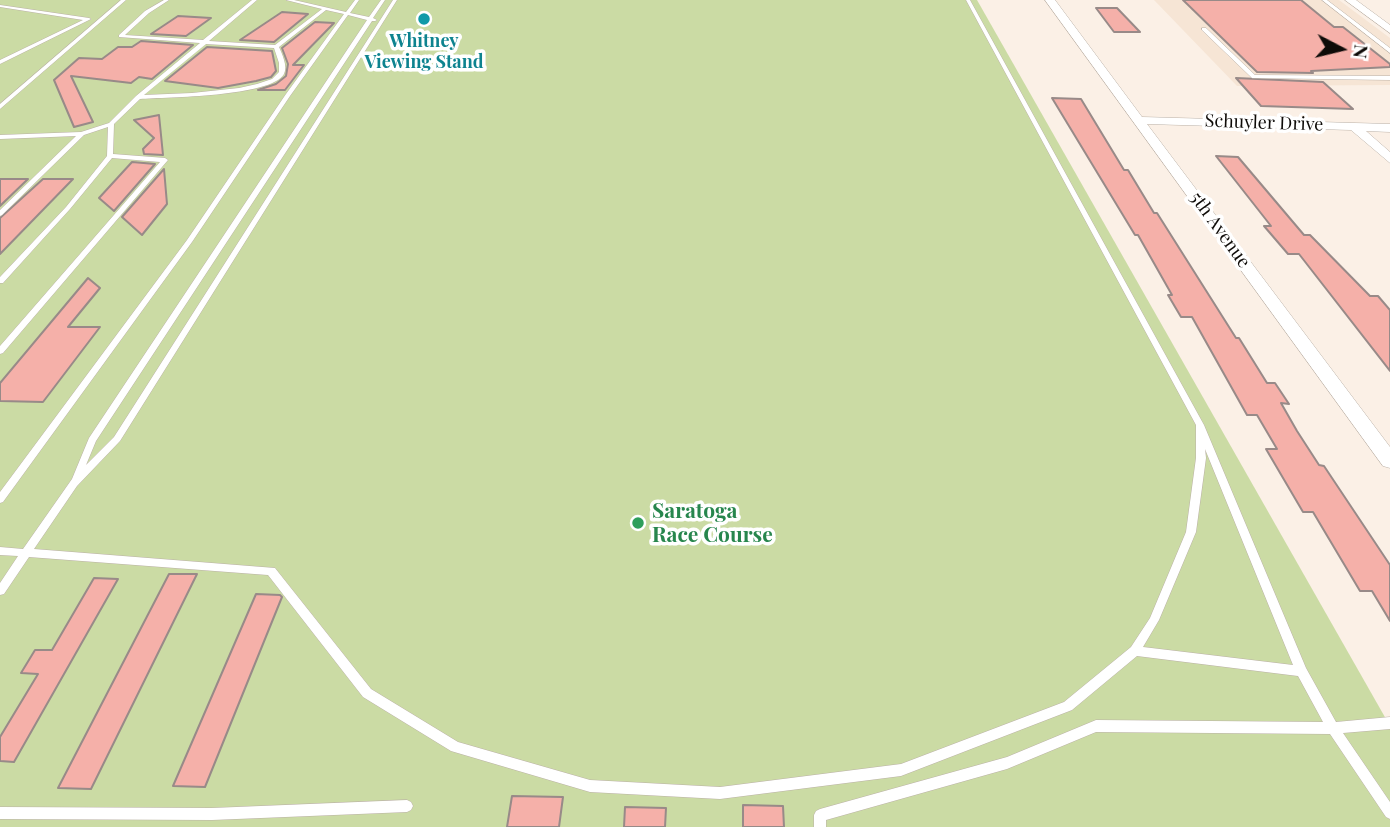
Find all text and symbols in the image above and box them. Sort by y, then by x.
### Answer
marker: Whitney Viewing Stand [416,11,432,27]
north arrow [1306,14,1376,84]
place label: Whitney Viewing Stand [365,30,483,72]
text: N [1348,43,1376,60]
street label: Schuyler Drive [1204,110,1324,136]
street label: 5th Avenue [1185,188,1255,272]
place label: Saratoga Race Course [652,498,773,548]
marker: Saratoga Race Course [630,515,646,531]

